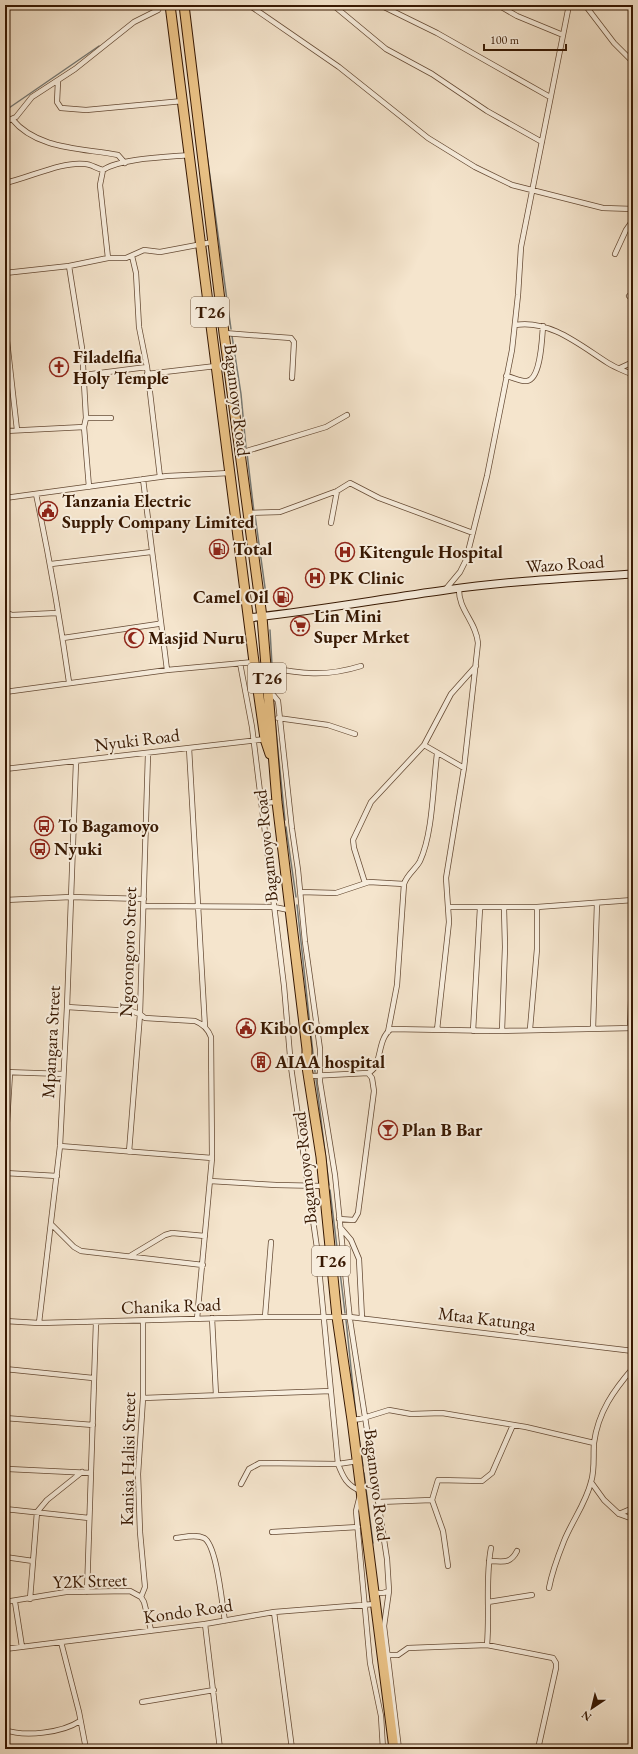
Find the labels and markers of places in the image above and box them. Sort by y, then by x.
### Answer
place label: Filadelfia Holy Temple [73,345,169,389]
church icon: Filadelfia Holy Temple [48,356,70,378]
place label: Tanzania Electric Supply Company Limited [62,489,255,533]
public building icon: Tanzania Electric Supply Company Limited [37,500,59,522]
place label: Total [233,537,272,560]
fuel station icon: Total [208,538,230,560]
place label: Kitengule Hospital [359,540,503,563]
hospital icon: Kitengule Hospital [334,541,356,563]
place label: PK Clinic [329,566,405,589]
hospital icon: PK Clinic [304,567,326,589]
place label: Camel Oil [193,585,269,608]
fuel station icon: Camel Oil [272,586,294,608]
place label: Lin Mini Super Mrket [314,604,410,648]
supermarket icon: Lin Mini Super Mrket [289,615,311,637]
place label: Masjid Nuru [148,626,245,649]
mosque icon: Masjid Nuru [123,627,145,649]
place label: To Bagamoyo [58,814,159,837]
bus stop icon: To Bagamoyo [33,815,55,837]
place label: Nyuki [54,837,103,860]
bus stop icon: Nyuki [29,838,51,860]
place label: Kibo Complex [260,1016,369,1039]
public building icon: Kibo Complex [235,1017,257,1039]
place label: AIAA hospital [274,1050,385,1073]
building icon: AIAA hospital [250,1051,272,1073]
place label: Plan B Bar [402,1118,483,1141]
bar icon: Plan B Bar [377,1119,399,1141]

